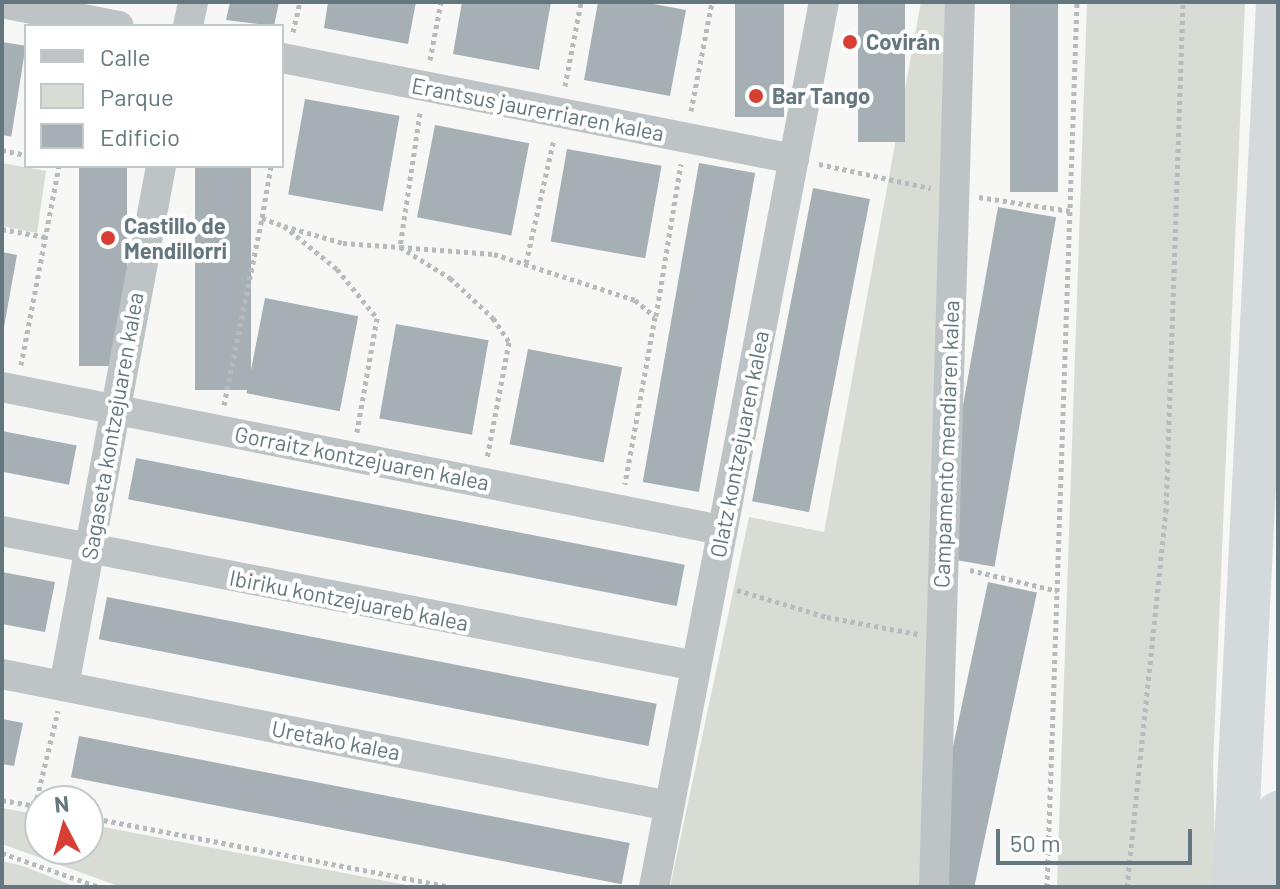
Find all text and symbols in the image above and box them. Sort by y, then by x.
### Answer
legend [24,24,284,168]
place label: Covirán [866,29,940,55]
marker: Covirán [841,33,859,51]
text: Calle [100,42,151,71]
street label: Erantsus jaurerriaren kalea [410,72,666,146]
text: Parque [100,82,174,111]
place label: Bar Tango [772,83,870,109]
marker: Bar Tango [747,87,765,105]
text: Edificio [100,122,180,151]
place label: Castillo de Mendillorri [124,212,227,264]
marker: Castillo de Mendillorri [99,229,117,247]
street label: Sagaseta kontzejuaren kalea [75,290,149,562]
street label: Campamento mendiaren kalea [928,300,964,588]
street label: Olatz kontzejuaren kalea [704,328,774,560]
street label: Gorraitz kontzejuaren kalea [232,420,492,496]
street label: Ibiriku kontzejuareb kalea [227,564,471,636]
street label: Uretako kalea [270,715,402,765]
north arrow [24,785,104,865]
text: N [53,789,70,817]
scale bar [1000,813,1196,863]
text: 50 m [1010,828,1061,857]

